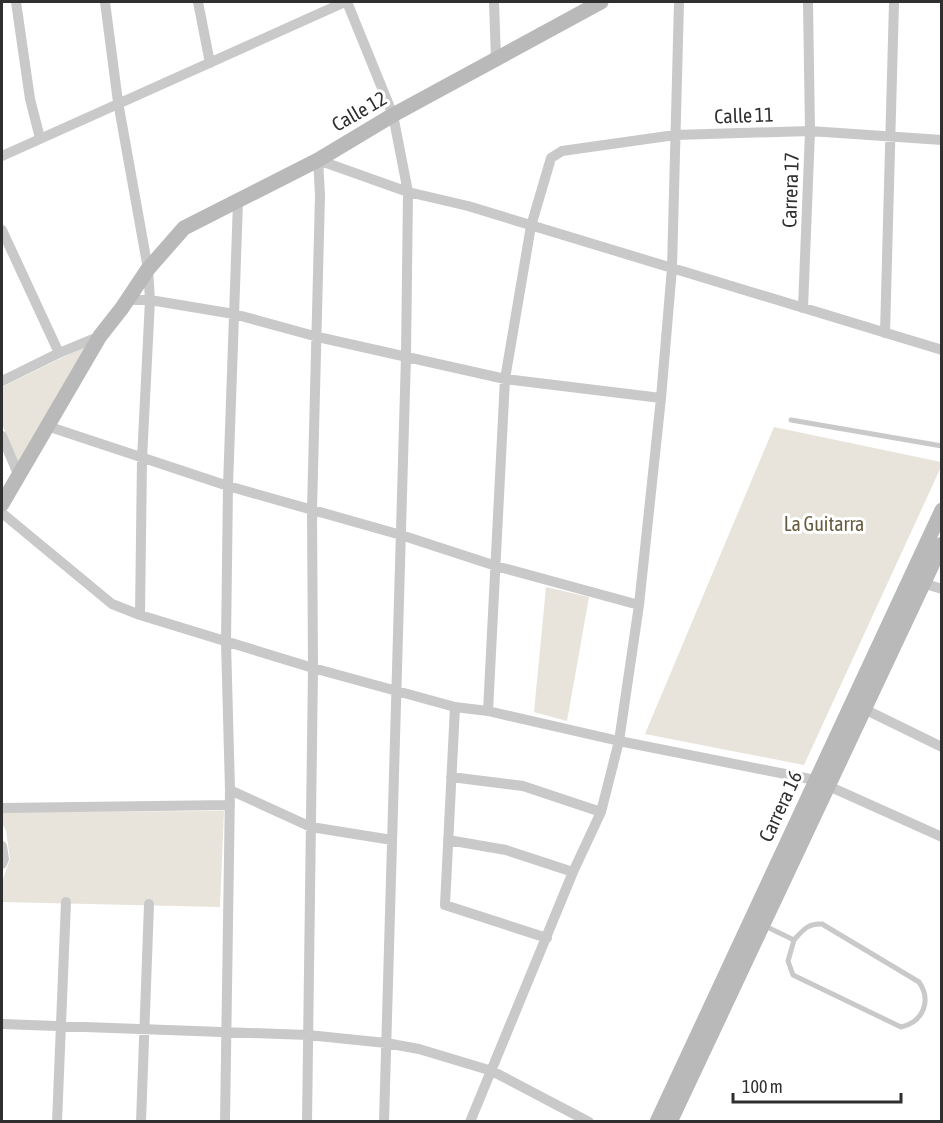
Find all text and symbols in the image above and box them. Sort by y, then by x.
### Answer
street label: Calle 12 [328,86,390,136]
street label: Calle 11 [714,102,774,128]
street label: Carrera 17 [777,152,803,228]
park label: La Guitarra [784,512,864,535]
street label: Carrera 16 [754,767,806,845]
scale bar [733,1066,901,1104]
text: 100 m [742,1076,783,1097]

